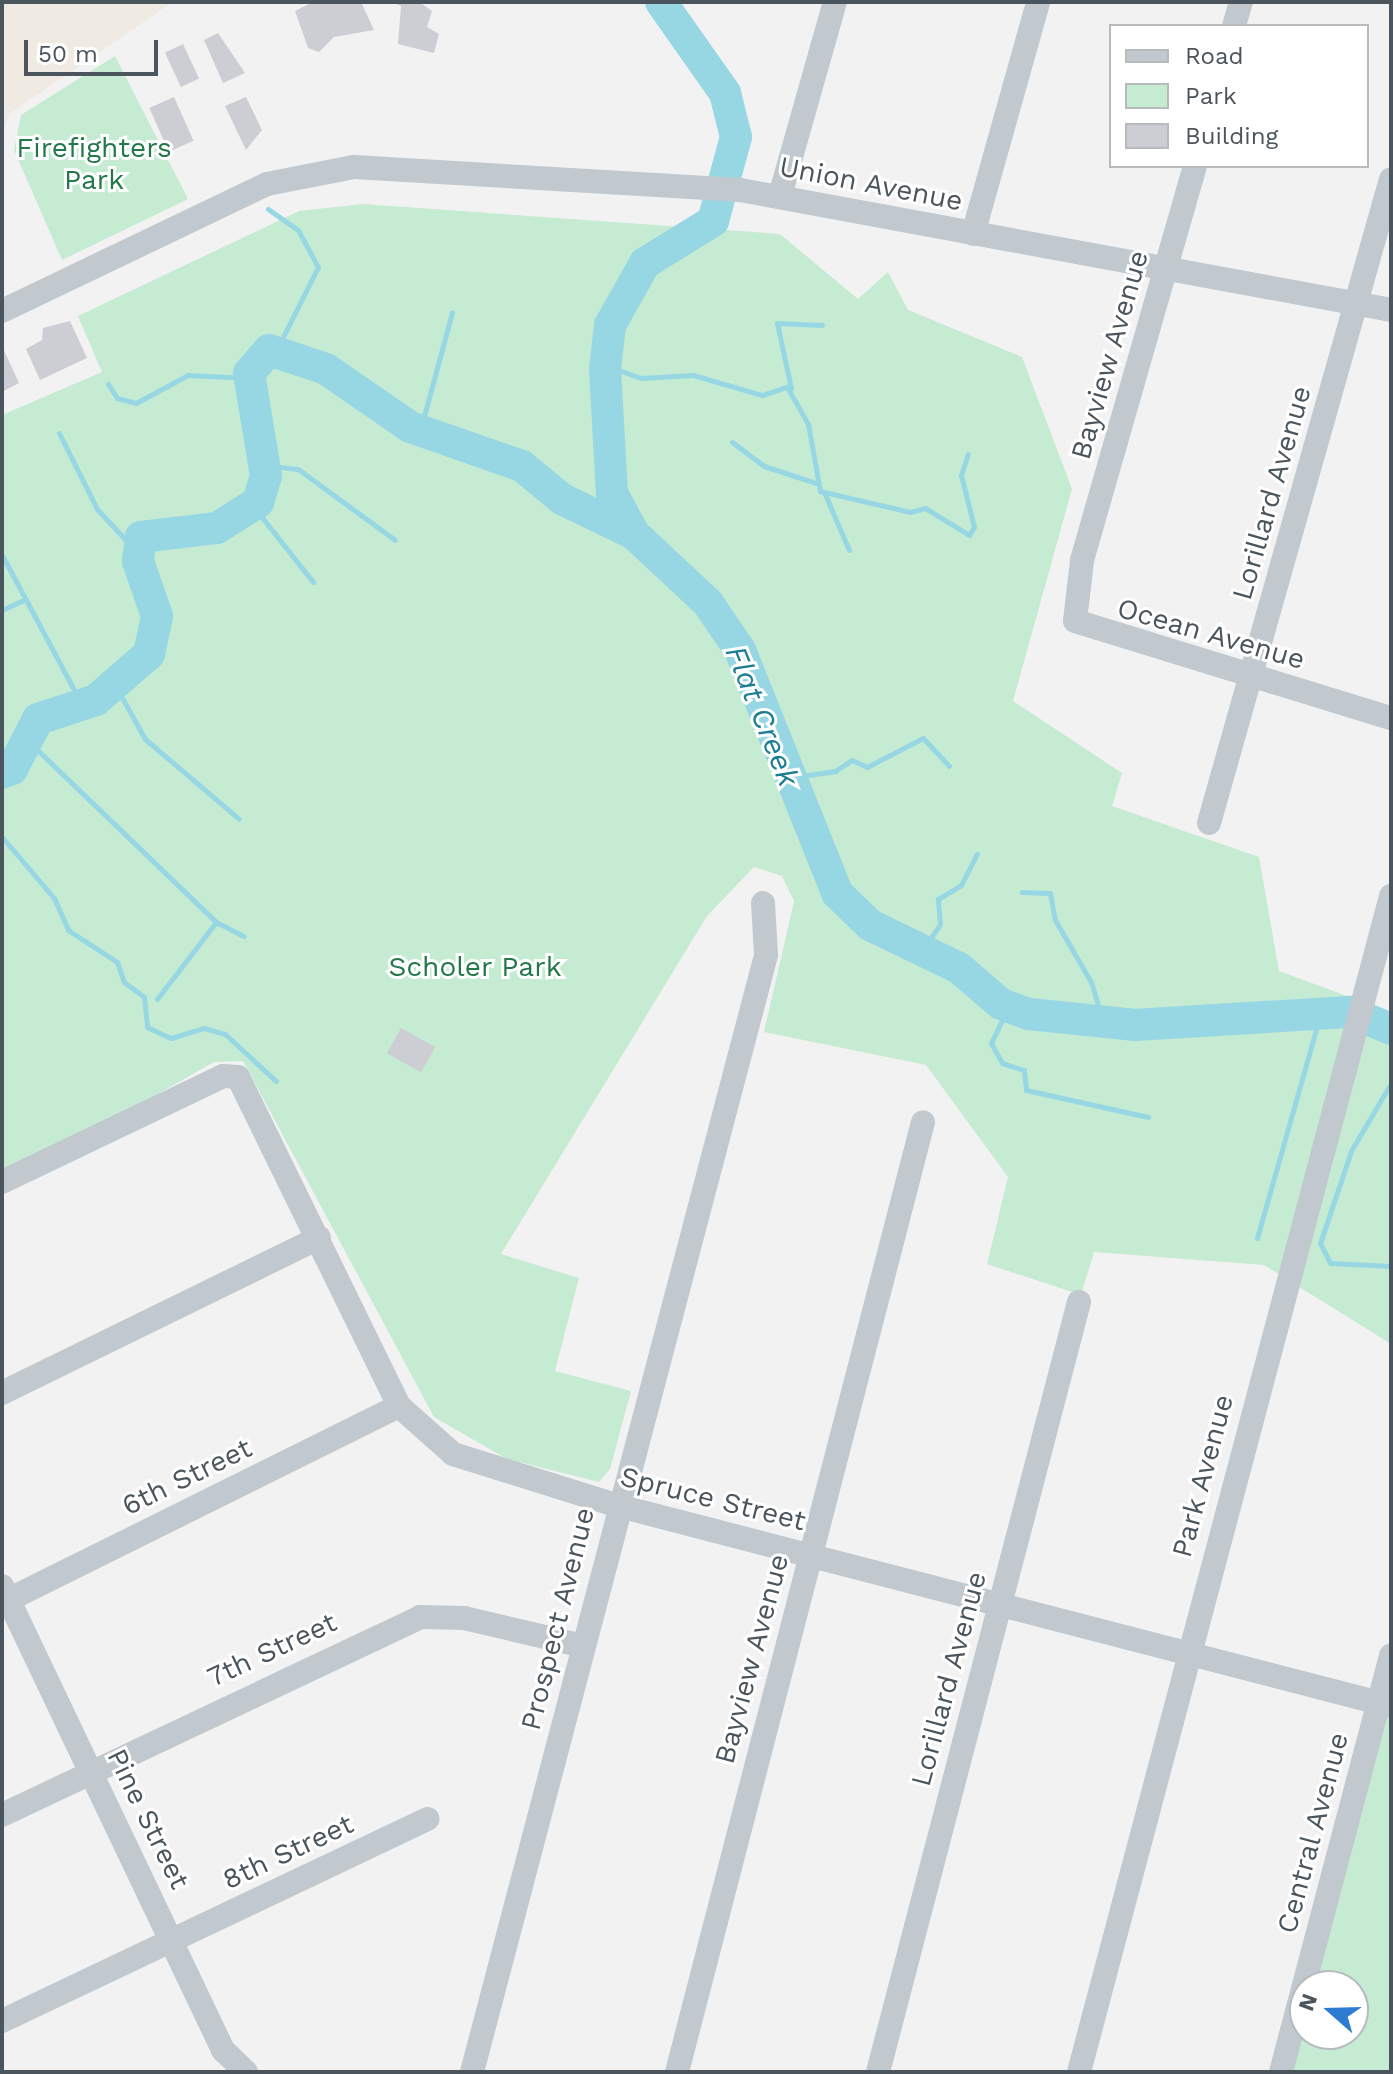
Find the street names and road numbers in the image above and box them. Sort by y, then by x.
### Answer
street label: Union Avenue [776,150,966,218]
street label: Bayview Avenue [1064,246,1156,464]
street label: Lorillard Avenue [1225,382,1319,604]
street label: Ocean Avenue [1113,591,1309,677]
street label: Park Avenue [1165,1390,1241,1562]
street label: 6th Street [117,1431,257,1523]
street label: Spruce Street [617,1460,809,1538]
street label: Prospect Avenue [514,1504,602,1734]
street label: Bayview Avenue [708,1550,796,1768]
street label: Lorillard Avenue [904,1567,994,1791]
street label: 7th Street [202,1605,342,1695]
street label: Central Avenue [1270,1728,1356,1938]
street label: Pine Street [100,1743,196,1895]
street label: 8th Street [217,1807,359,1897]

